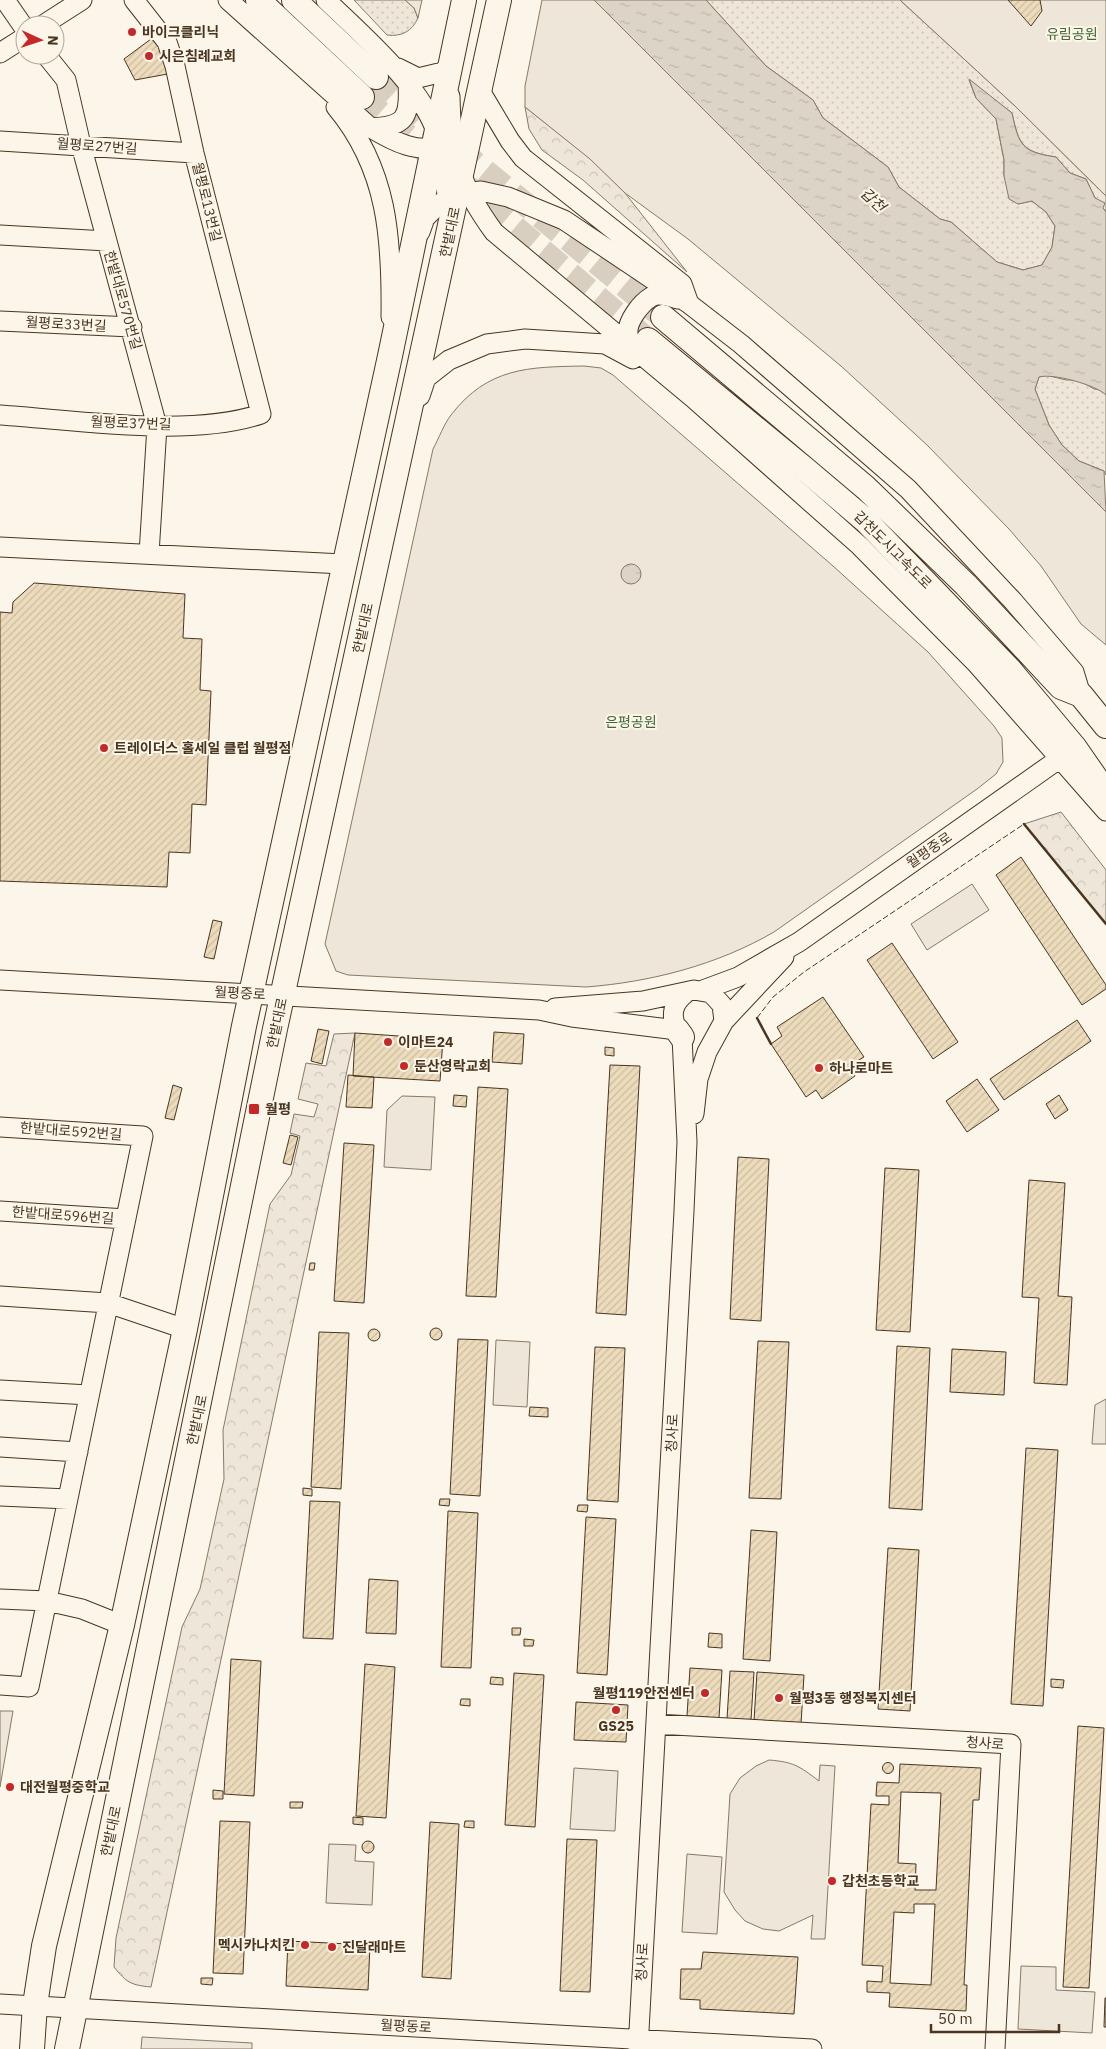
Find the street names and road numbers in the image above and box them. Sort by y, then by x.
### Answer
street label: 월평로27번길 [56,134,138,158]
street label: 월평로13번길 [188,160,226,244]
street label: 한밭대로 [436,205,464,259]
street label: 한밭대로570번길 [100,248,146,352]
street label: 월평로33번길 [25,313,107,335]
street label: 월평로37번길 [90,413,172,433]
street label: 갑천도시고속도로 [850,507,936,593]
street label: 한밭대로 [349,601,377,655]
street label: 월평중로 [903,828,955,872]
street label: 월평중로 [214,983,266,1003]
street label: 한밭대로 [263,996,291,1050]
street label: 한밭대로592번길 [19,1118,123,1144]
street label: 한밭대로596번길 [11,1202,115,1228]
street label: 한밭대로 [183,1393,211,1447]
street label: 청사로 [662,1413,682,1453]
street label: 청사로 [965,1733,1005,1753]
street label: 한밭대로 [97,1804,125,1858]
street label: 청사로 [632,1942,652,1982]
street label: 월평동로 [380,2016,432,2036]

